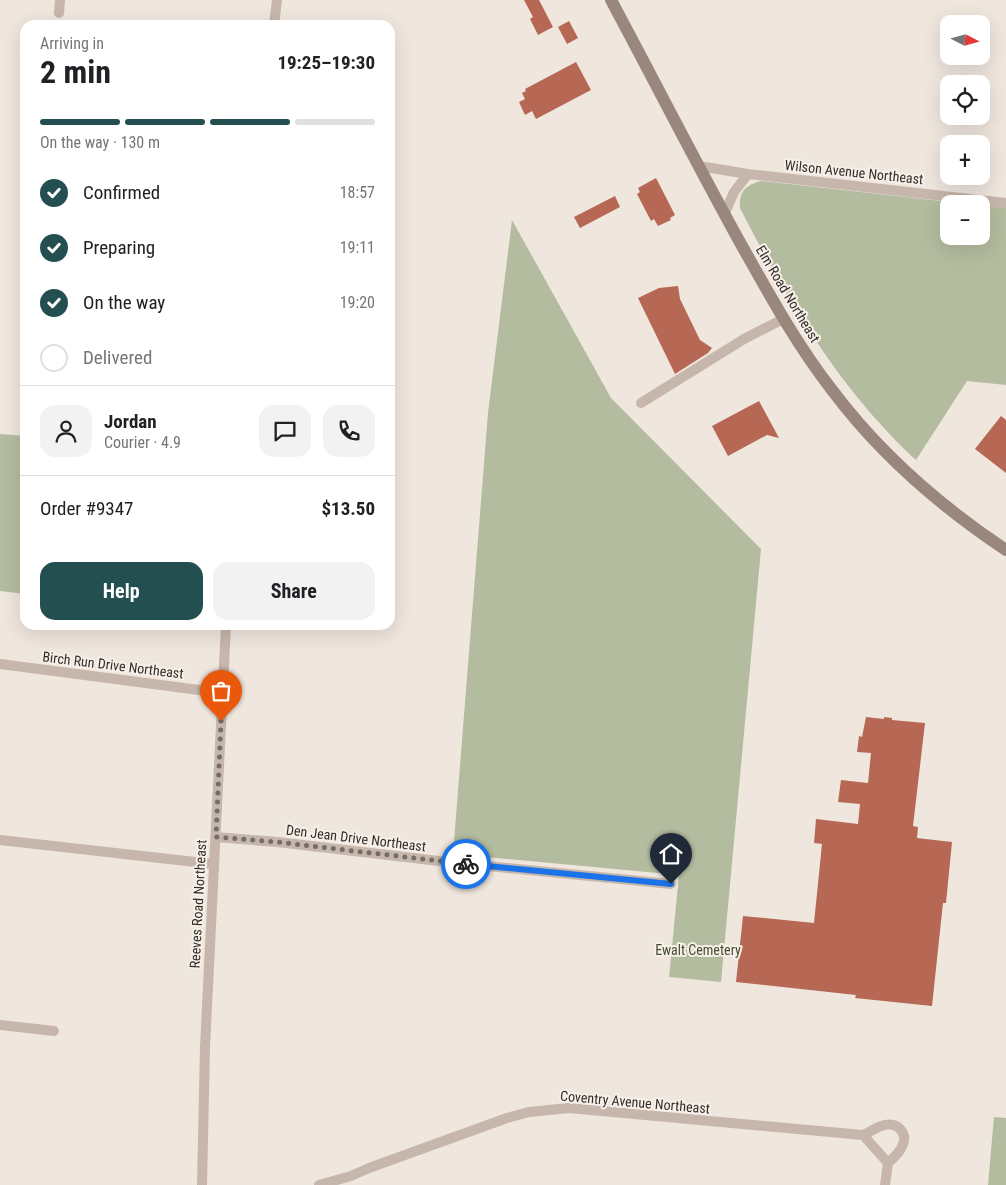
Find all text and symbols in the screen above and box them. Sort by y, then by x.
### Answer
north arrow [940,15,990,65]
map controls [940,15,990,245]
text: Arriving in [40,34,104,53]
text: 19:25–19:30 [277,51,375,74]
text: 2 min [40,53,111,91]
button: locate [940,75,990,125]
text: On the way · 130 m [40,133,160,152]
button: + [940,135,990,185]
street label: Wilson Avenue Northeast [784,157,924,187]
icon: check [40,179,68,207]
text: Confirmed [83,181,160,204]
text: 18:57 [340,183,375,202]
button: − [940,195,990,245]
icon: check [40,234,68,262]
text: Preparing [83,236,155,259]
text: 19:11 [340,238,375,257]
street label: Elm Road Northeast [753,243,823,345]
icon: check [40,289,68,317]
text: On the way [83,291,165,314]
text: 19:20 [340,293,375,312]
text: Delivered [83,346,152,369]
button: person [40,405,92,457]
button: chat [259,405,311,457]
button: phone [323,405,375,457]
text: Jordan [104,410,157,433]
text: Courier · 4.9 [104,433,181,452]
text: Order #9347 [40,497,133,520]
text: $13.50 [321,497,375,520]
button: Help [40,562,203,620]
button: Share [213,562,375,620]
street label: Birch Run Drive Northeast [42,648,184,682]
pin [200,670,242,721]
icon: bag [207,677,235,705]
street label: Den Jean Drive Northeast [285,821,427,855]
pin [650,833,692,884]
street label: Reeves Road Northeast [187,839,209,969]
courier [441,839,491,889]
icon: home [657,840,685,868]
icon: bike [452,850,480,878]
park label: Ewalt Cemetery [655,942,741,958]
street label: Coventry Avenue Northeast [559,1087,711,1117]

